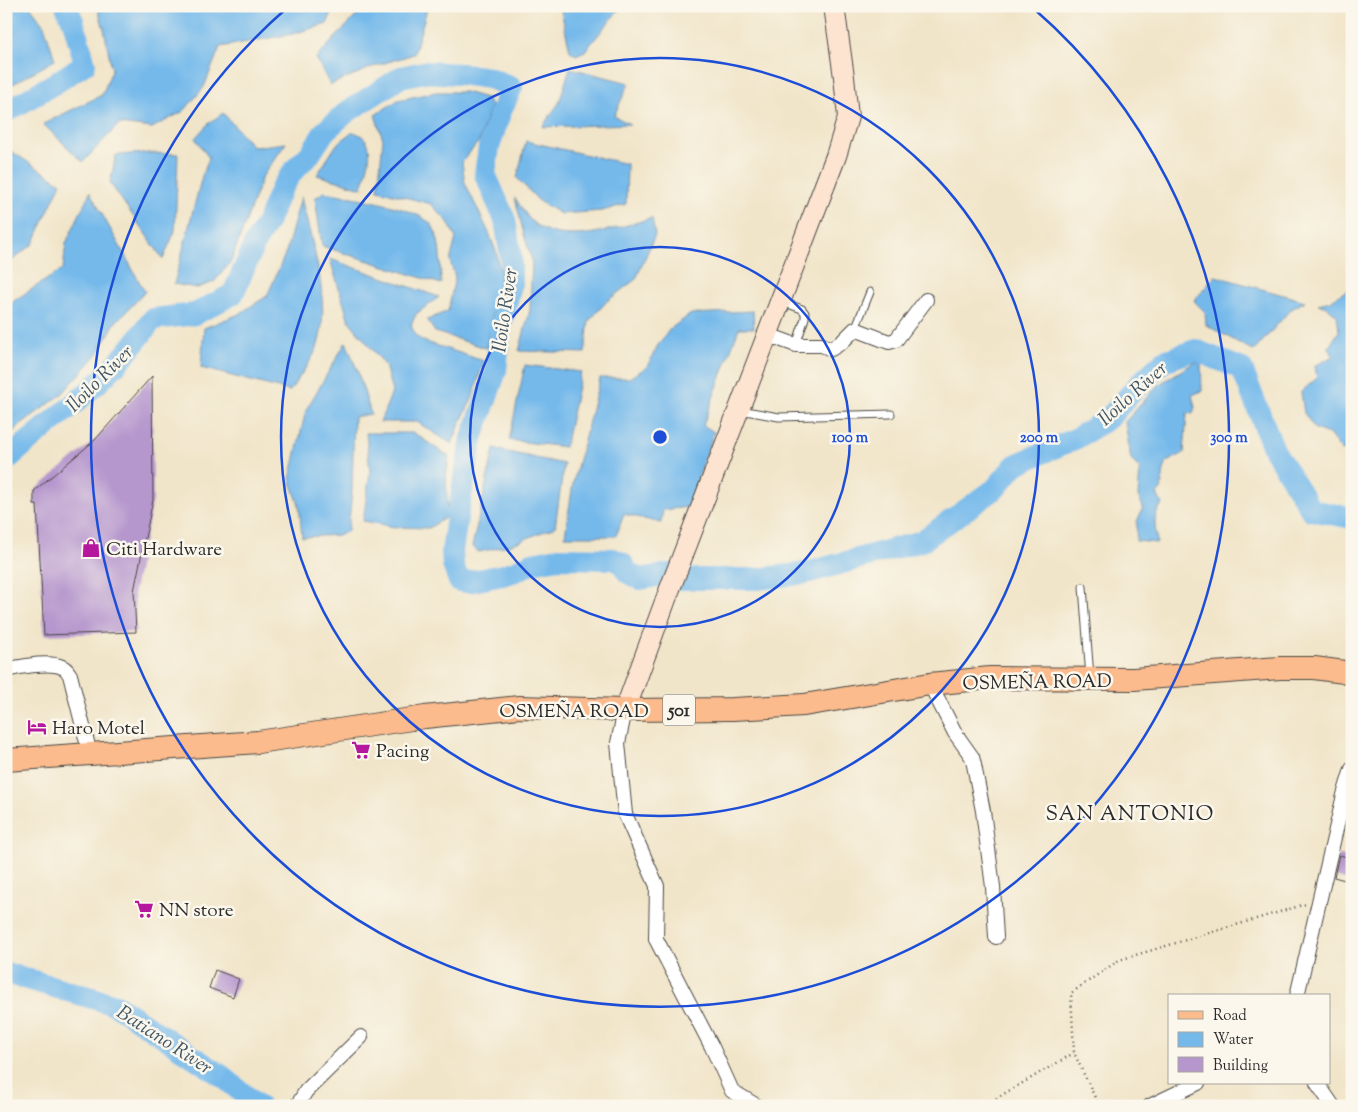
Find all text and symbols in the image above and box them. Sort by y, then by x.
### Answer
water label: Iloilo River [486,266,527,354]
water label: Iloilo River [61,340,141,420]
water label: Iloilo River [1092,356,1175,434]
centre of rings [651,428,669,446]
text: 100 m [832,428,869,449]
text: 200 m [1020,428,1059,449]
text: 300 m [1210,428,1248,449]
shop icon: Citi Hardware [80,537,102,559]
place label: Citi Hardware [106,537,222,564]
street label: OSMEÑA ROAD [962,669,1112,698]
road number: 501 [663,694,695,726]
street label: OSMEÑA ROAD [499,699,649,726]
hotel icon: Haro Motel [26,716,48,738]
place label: Haro Motel [52,716,145,743]
supermarket icon: Pacing [350,739,372,761]
place label: Pacing [376,739,429,766]
district label: SAN ANTONIO [1046,800,1214,830]
supermarket icon: NN store [133,898,155,920]
place label: NN store [159,898,234,925]
legend [1168,994,1330,1084]
water label: Batiano River [110,999,217,1083]
text: Road [1213,1006,1247,1027]
text: Water [1213,1030,1254,1051]
text: Building [1213,1056,1268,1077]

